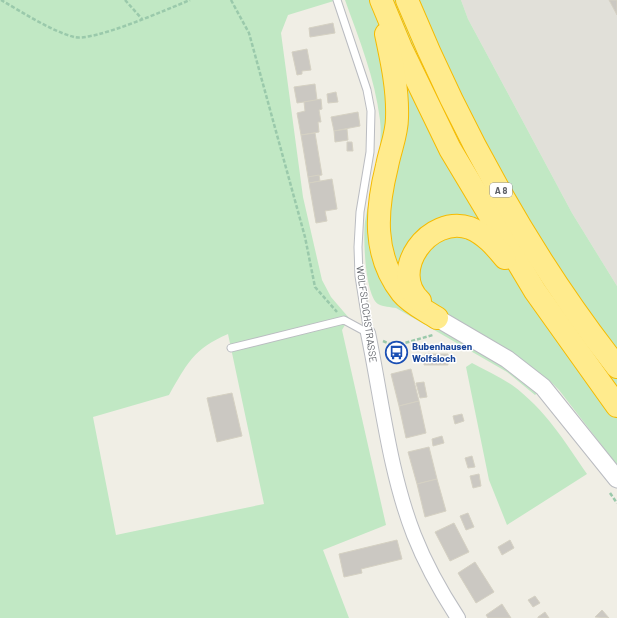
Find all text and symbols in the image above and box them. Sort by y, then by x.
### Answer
road number: A 8 [490,183,512,197]
street label: WOLFSLOCHSTRASSE [354,265,380,363]
bus stop icon: Bubenhausen Wolfsloch [384,339,410,365]
place label: Bubenhausen Wolfsloch [412,340,472,364]

